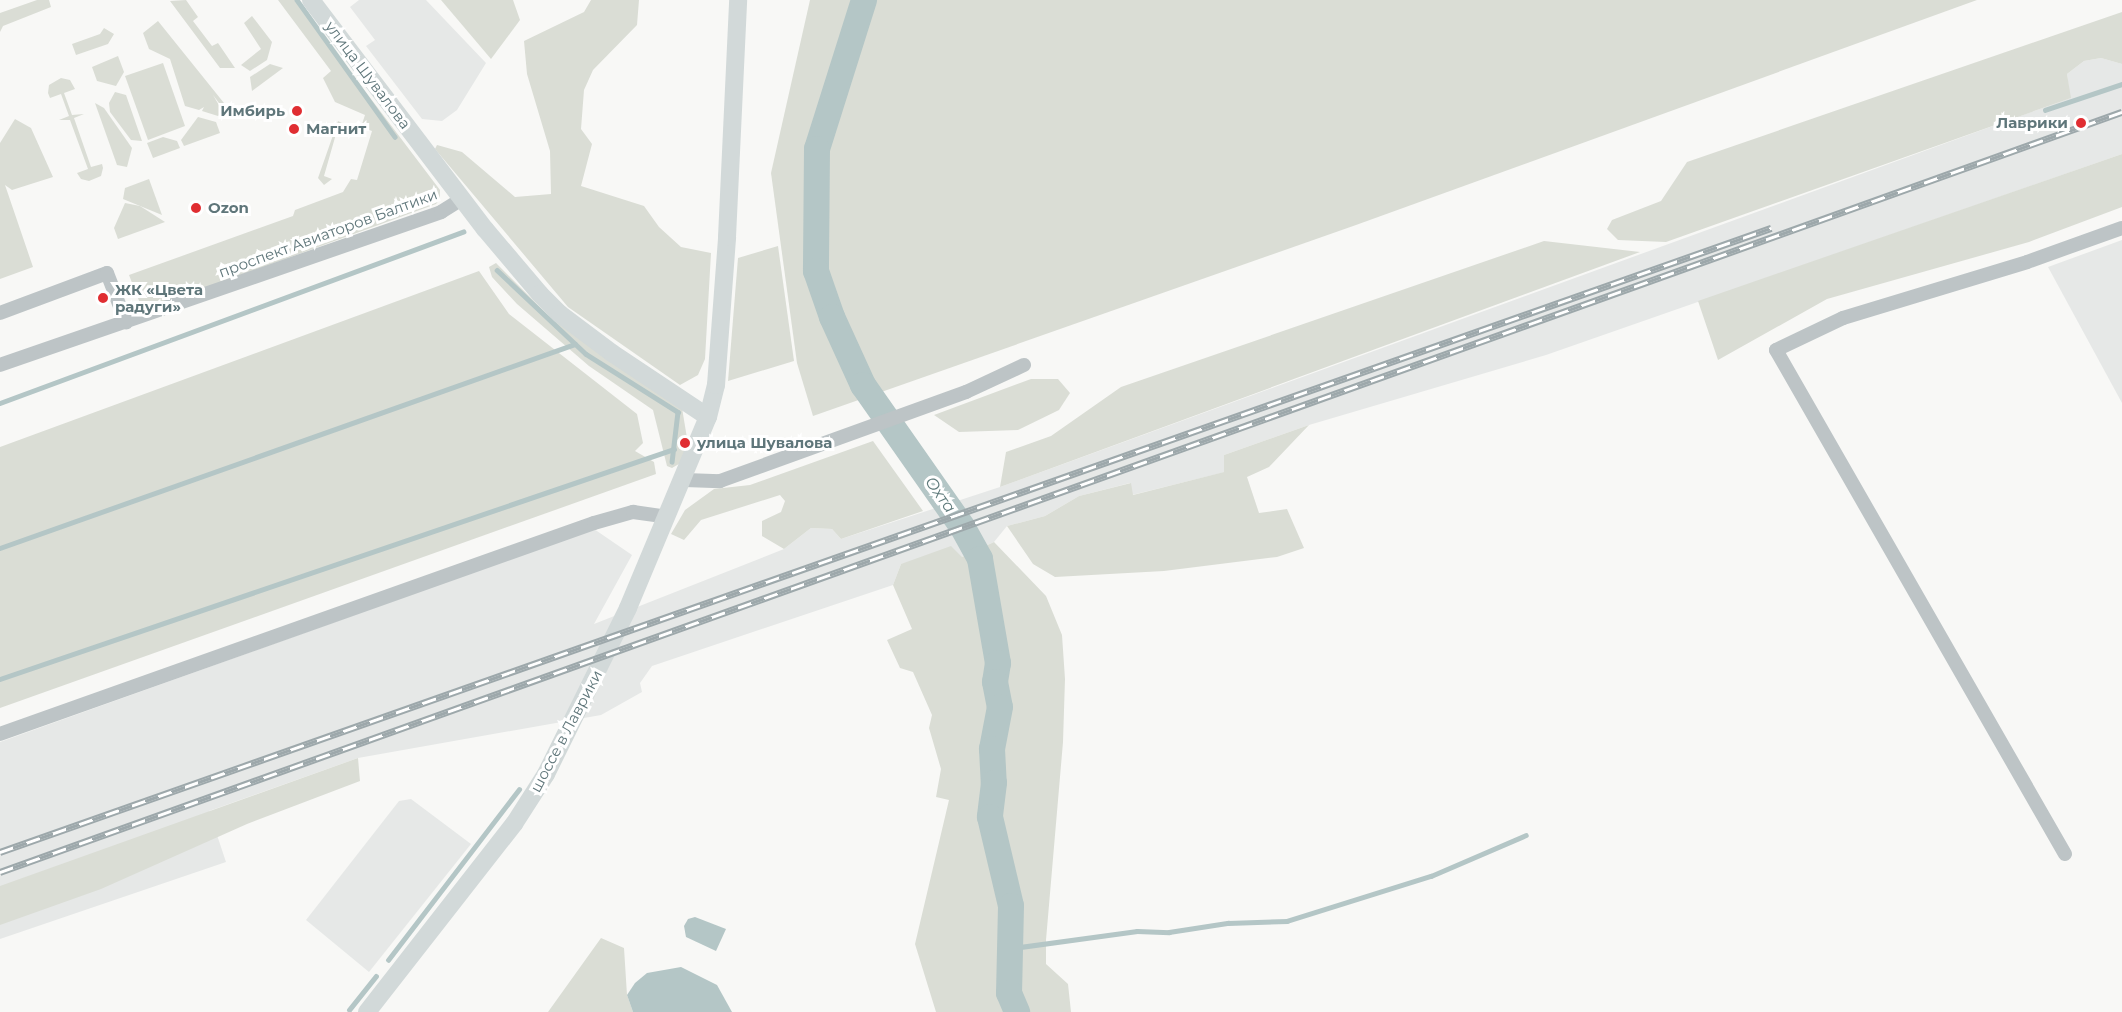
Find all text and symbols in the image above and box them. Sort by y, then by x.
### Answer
street label: улица Шувалова [322,18,414,132]
place label: Имбирь [220,102,285,120]
marker: Имбирь [290,104,304,118]
place label: Лаврики [1996,114,2068,132]
marker: Лаврики [2072,114,2090,132]
place label: Магнит [306,120,366,138]
marker: Магнит [287,122,301,136]
street label: проспект Авиаторов Балтики [216,185,440,281]
place label: Ozon [208,199,249,217]
marker: Ozon [189,201,203,215]
place label: ЖК «Цвета радуги» [115,280,203,315]
marker: ЖК «Цвета радуги» [96,291,110,305]
place label: улица Шувалова [697,434,832,452]
marker: улица Шувалова [678,436,692,450]
water label: Охта [921,473,959,517]
street label: шоссе в Лаврики [526,667,606,795]

